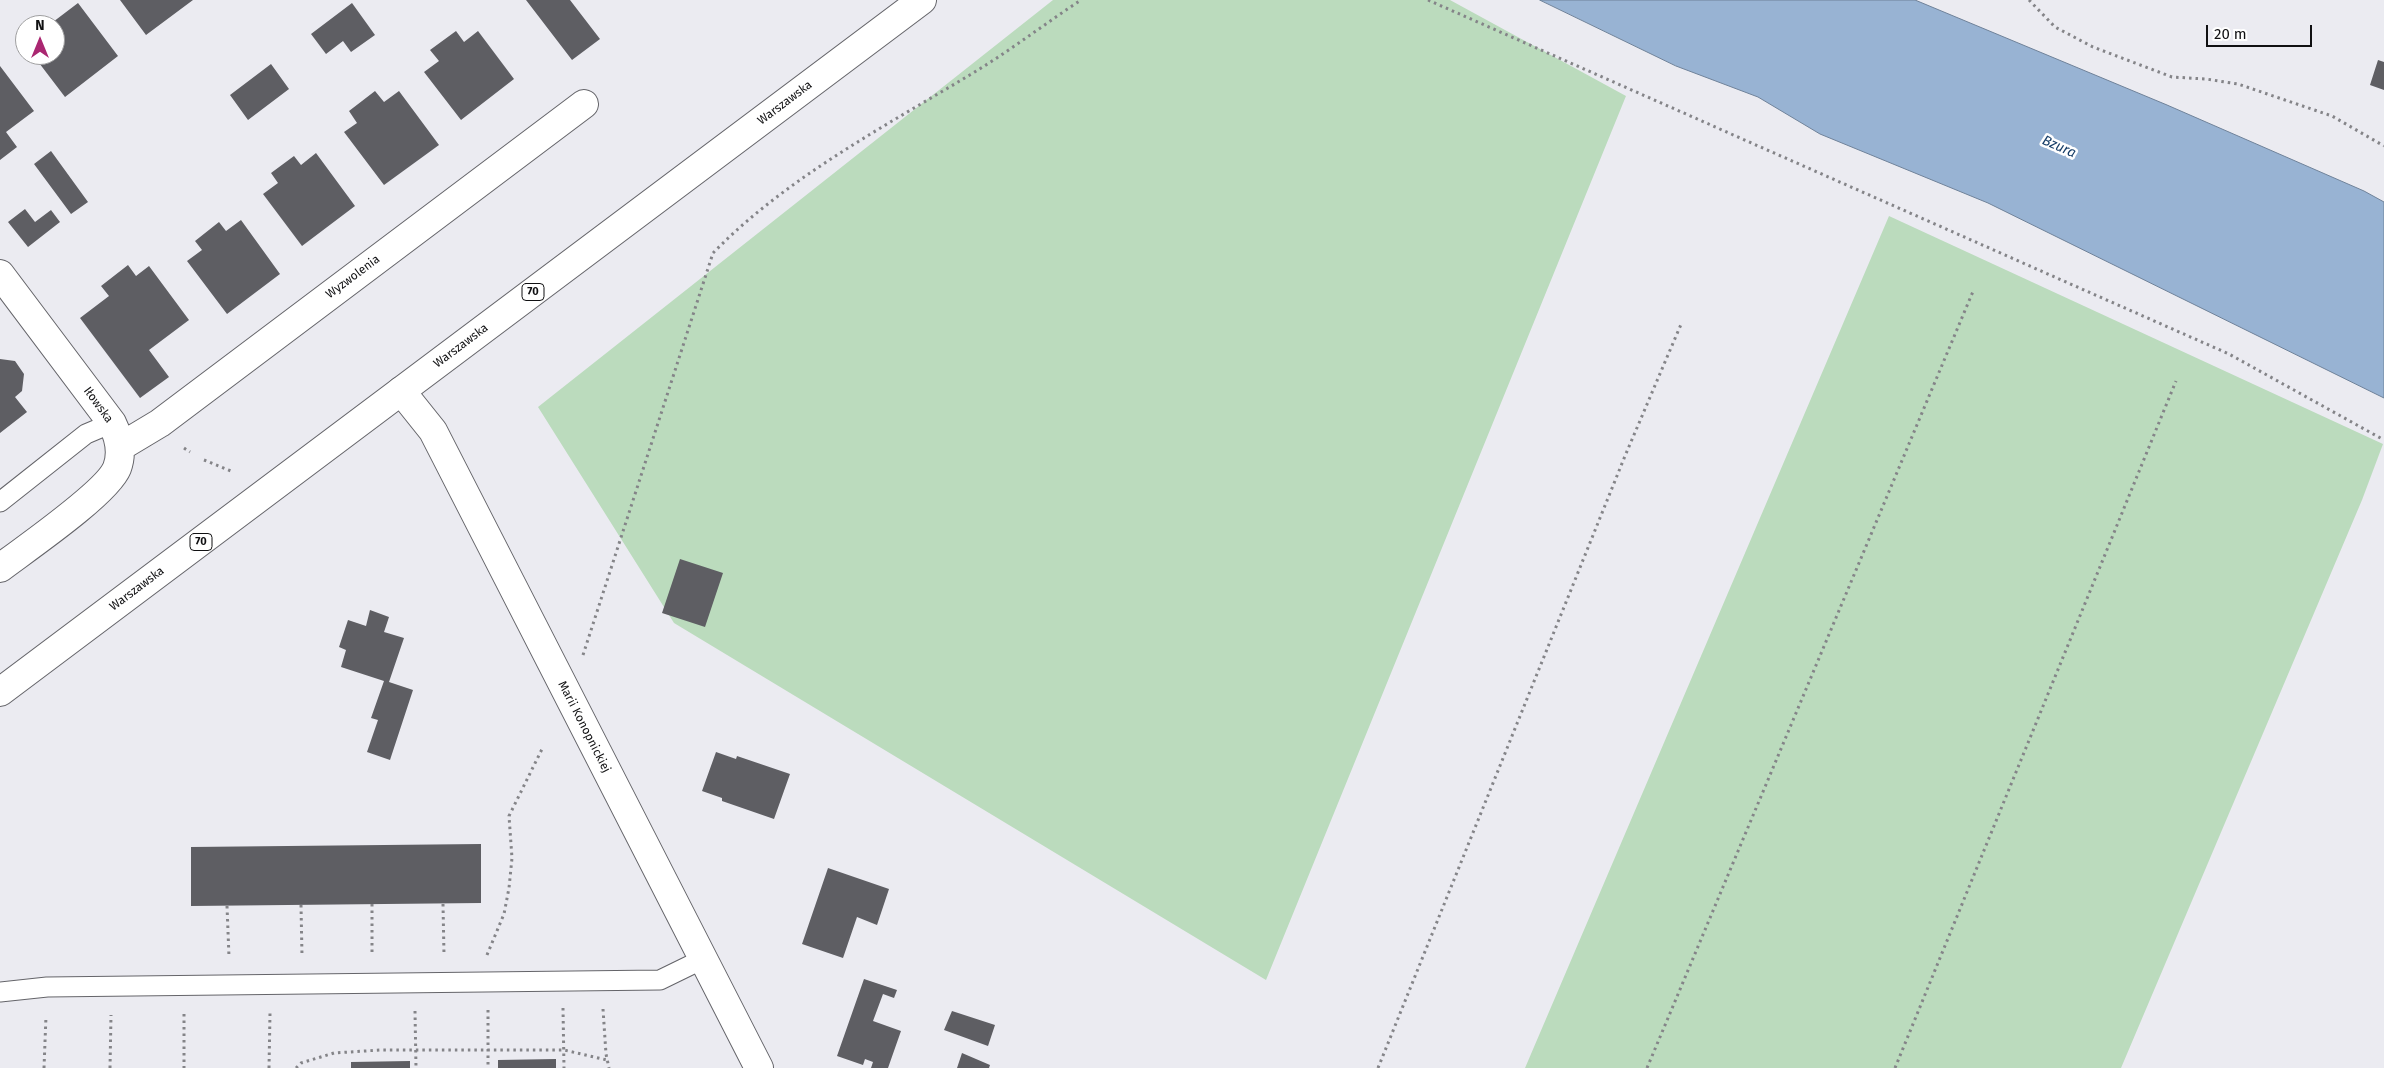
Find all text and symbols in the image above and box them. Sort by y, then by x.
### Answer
north arrow [15,15,65,65]
scale bar [2209,15,2315,47]
text: N [35,17,45,34]
text: 20 m [2214,25,2247,43]
street label: Warszawska [755,78,815,128]
water label: Bzura [2039,132,2079,162]
street label: Wyzwolenia [323,252,383,302]
road number: 70 [522,284,544,300]
street label: Warszawska [431,321,491,371]
street label: Iłowska [80,384,116,426]
road number: 70 [190,534,212,550]
street label: Warszawska [107,564,167,614]
street label: Marii Konopnickiej [555,679,613,775]

